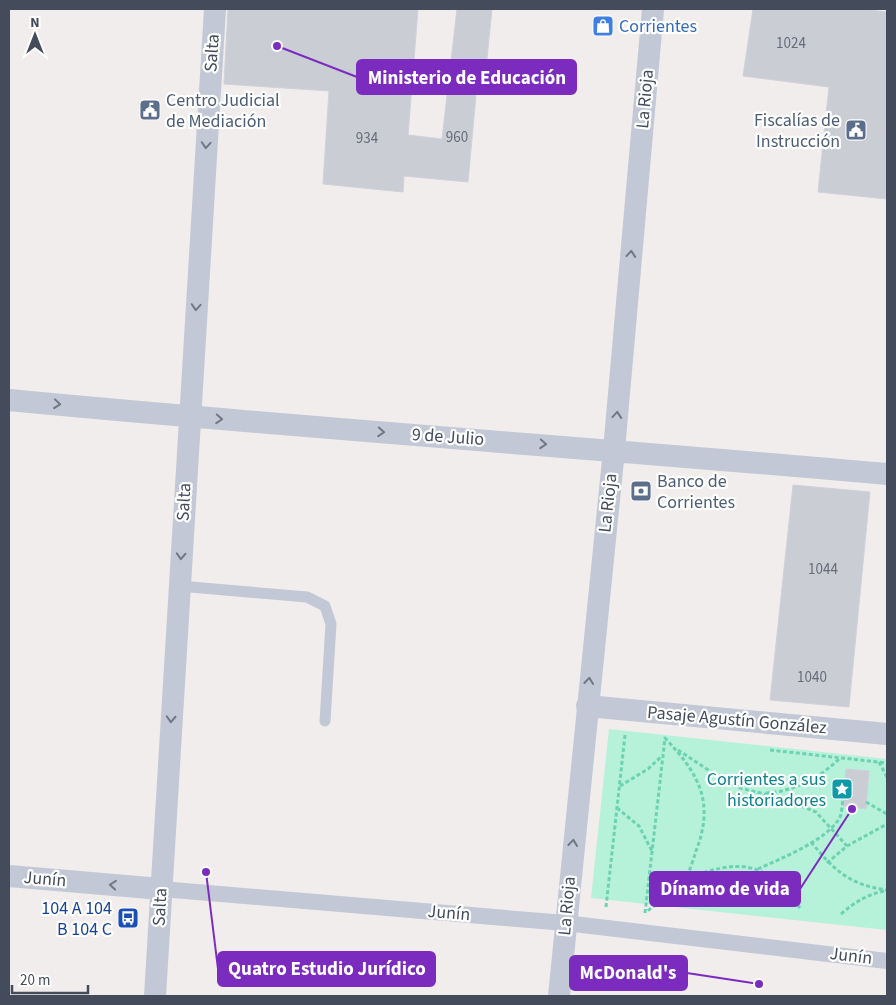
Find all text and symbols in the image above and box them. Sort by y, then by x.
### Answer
north arrow [10,10,60,60]
text: N [30,13,40,33]
shop icon: Corrientes [591,14,615,38]
place label: Corrientes [619,14,697,39]
street label: Salta [198,33,226,73]
house number: 1024 [776,33,806,54]
callout: Ministerio de Educación [357,60,576,94]
text: Ministerio de Educación [368,65,566,92]
street label: La Rioja [630,68,660,130]
place label: Centro Judicial de Mediación [166,88,280,134]
public building icon: Centro Judicial de Mediación [138,98,162,122]
place label: Fiscalías de Instrucción [754,108,840,154]
public building icon: Fiscalías de Instrucción [844,118,868,142]
house number: 960 [446,127,468,148]
house number: 934 [356,128,379,149]
one-way arrow [201,141,212,149]
one-way arrow [625,249,636,257]
one-way arrow [191,303,202,311]
one-way arrow [54,398,62,409]
one-way arrow [611,411,622,419]
one-way arrow [215,414,223,425]
street label: 9 de Julio [411,422,485,452]
one-way arrow [377,426,385,437]
one-way arrow [539,439,547,450]
place label: Banco de Corrientes [657,469,735,515]
street label: La Rioja [592,472,624,534]
bank icon: Banco de Corrientes [629,479,653,503]
street label: Salta [171,482,197,522]
one-way arrow [175,553,186,561]
house number: 1044 [808,559,838,580]
house number: 1040 [797,667,827,688]
one-way arrow [583,677,594,685]
street label: Pasaje Agustín González [646,700,828,740]
one-way arrow [166,715,177,723]
place label: Corrientes a sus historiadores [707,767,826,813]
place icon: Corrientes a sus historiadores [830,777,854,801]
one-way arrow [567,839,578,847]
street label: Junín [23,865,67,893]
callout: Dínamo de vida [650,872,800,906]
street label: La Rioja [552,875,582,937]
text: Dínamo de vida [660,876,790,903]
one-way arrow [108,880,116,891]
street label: Salta [147,887,173,927]
place label: 104 A 104 B 104 C [41,896,112,942]
street label: Junín [427,899,471,927]
bus stop icon: 104 A 104 B 104 C [116,906,140,930]
street label: Junín [828,941,874,971]
callout: Quatro Estudio Jurídico [218,952,435,986]
text: Quatro Estudio Jurídico [228,956,426,983]
callout: McDonald's [570,956,687,990]
text: McDonald's [580,960,676,987]
scale bar [12,962,89,994]
text: 20 m [20,970,50,991]

